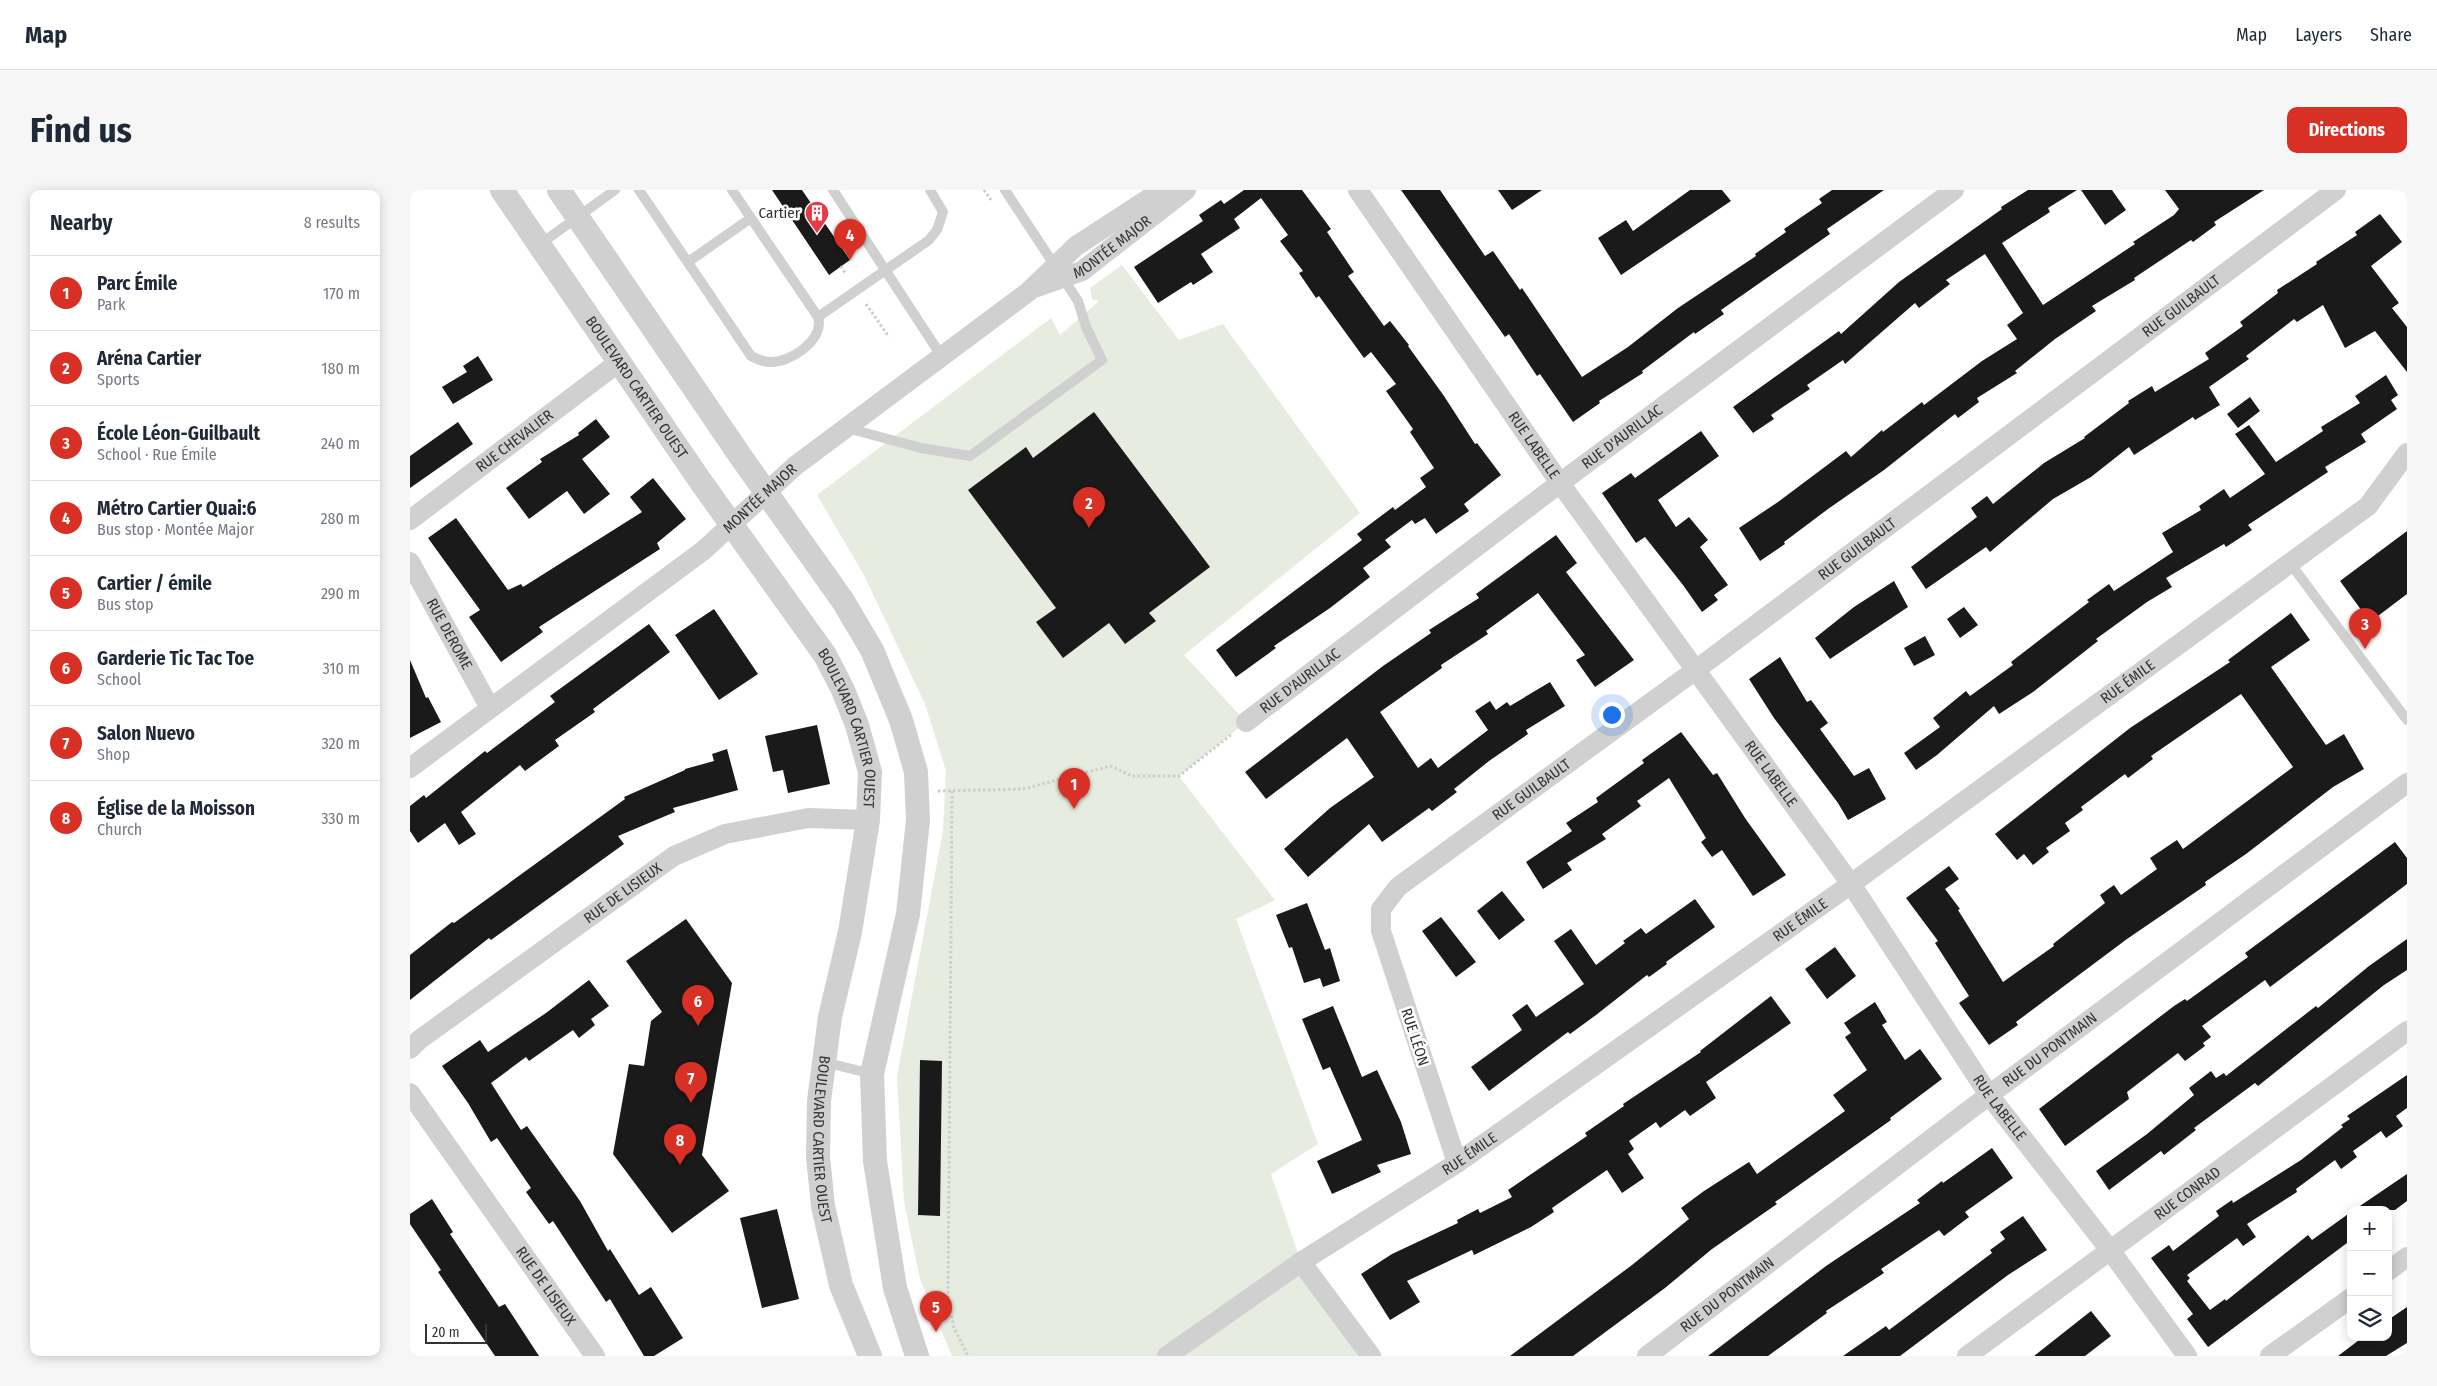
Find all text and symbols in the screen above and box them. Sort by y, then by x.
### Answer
text: Map [25,21,67,49]
text: Map [2236,24,2267,46]
text: Layers [2295,24,2342,46]
text: Share [2370,24,2412,46]
button: Directions [2287,107,2407,153]
text: Find us [30,109,132,151]
building icon: Cartier [804,200,830,234]
place label: Cartier [759,204,801,222]
text: Nearby [50,210,112,236]
street label: MONTÉE MAJOR [1071,212,1155,282]
text: 8 results [304,213,360,232]
pin: 4 [834,219,866,260]
street label: RUE GUILBAULT [2139,271,2224,341]
text: Parc Émile [97,272,178,295]
text: 1 [63,284,69,303]
text: 170 m [323,284,360,303]
text: Park [97,295,125,314]
street label: BOULEVARD CARTIER OUEST [582,313,691,462]
text: Aréna Cartier [97,347,201,370]
text: 2 [62,359,70,378]
text: 180 m [321,359,360,378]
text: Sports [97,370,140,389]
street label: RUE D'AURILLAC [1578,401,1666,473]
street label: RUE CHEVALIER [472,406,557,476]
street label: RUE LABELLE [1505,408,1563,482]
text: École Léon-Guilbault [97,422,260,445]
text: 3 [62,434,70,453]
text: 240 m [321,434,360,453]
text: School · Rue Émile [97,445,217,464]
street label: MONTÉE MAJOR [719,460,800,537]
pin: 2 [1073,487,1105,528]
text: Métro Cartier Quai:6 [97,497,256,520]
text: 4 [62,509,70,528]
text: 280 m [321,509,360,528]
street label: RUE GUILBAULT [1815,514,1900,584]
text: Bus stop · Montée Major [97,520,254,539]
text: Cartier / émile [97,572,212,595]
text: 5 [62,584,70,603]
text: 290 m [321,584,360,603]
text: Bus stop [97,595,153,614]
street label: RUE DEROME [423,595,476,673]
pin: 3 [2349,608,2381,649]
street label: RUE D'AURILLAC [1256,644,1344,717]
street label: BOULEVARD CARTIER OUEST [814,645,879,808]
text: Garderie Tic Tac Toe [97,647,254,670]
street label: RUE ÉMILE [2097,656,2158,708]
text: 6 [62,659,70,678]
text: 310 m [323,659,360,678]
text: School [97,670,141,689]
your location [1599,702,1625,728]
text: Salon Nuevo [97,722,195,745]
text: 7 [63,734,69,753]
text: 320 m [321,734,360,753]
street label: RUE LABELLE [1741,737,1801,810]
text: Shop [97,745,130,764]
street label: RUE GUILBAULT [1489,755,1574,824]
pin: 1 [1058,768,1090,809]
text: Église de la Moisson [97,797,255,820]
text: 8 [62,809,70,828]
text: 330 m [321,809,360,828]
text: Church [97,820,142,839]
street label: RUE DE LISIEUX [580,858,666,927]
street label: RUE ÉMILE [1769,894,1831,945]
pin: 6 [682,985,714,1026]
street label: RUE LÉON [1397,1006,1433,1068]
street label: RUE DU PONTMAIN [1999,1009,2100,1091]
street label: BOULEVARD CARTIER OUEST [809,1055,836,1225]
pin: 7 [675,1062,707,1103]
street label: RUE LABELLE [1969,1071,2030,1144]
pin: 8 [664,1124,696,1165]
street label: RUE ÉMILE [1439,1129,1501,1179]
street label: RUE CONRAD [2151,1163,2224,1224]
map controls [2347,1206,2392,1341]
button: + [2347,1206,2392,1251]
street label: RUE DE LISIEUX [512,1243,580,1329]
button: − [2347,1251,2392,1296]
street label: RUE DU PONTMAIN [1677,1253,1778,1336]
pin: 5 [920,1291,952,1332]
button: layers [2347,1296,2392,1341]
scale bar [425,1321,488,1344]
text: 20 m [432,1324,460,1341]

